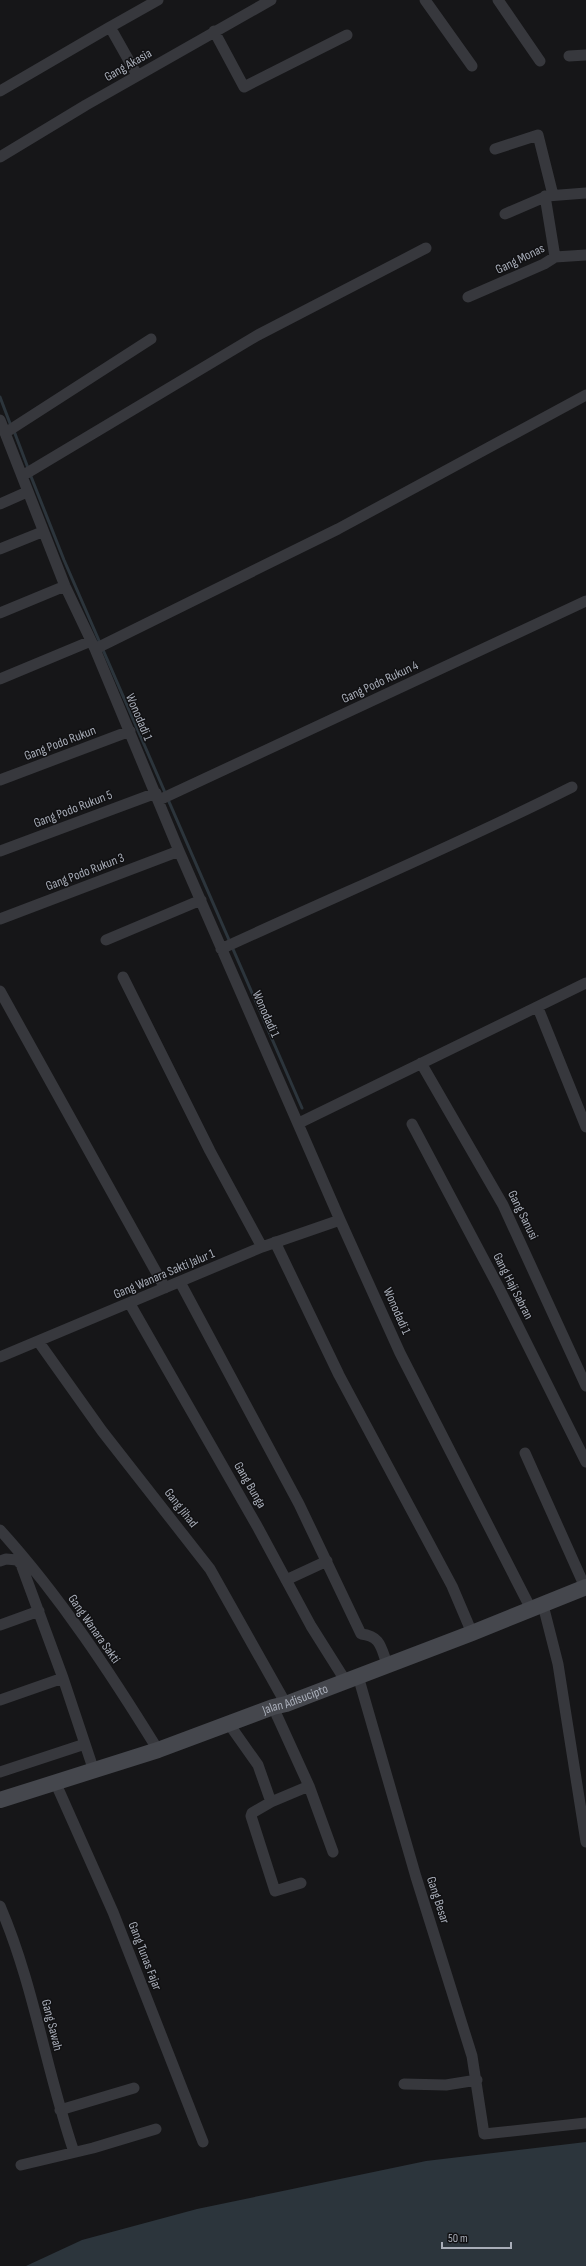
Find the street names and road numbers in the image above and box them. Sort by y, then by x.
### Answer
street label: Gang Akasia [101,45,155,85]
street label: Gang Monas [493,240,547,278]
street label: Gang Podo Rukun 4 [339,657,421,707]
street label: Wonodadi 1 [122,691,156,743]
street label: Gang Podo Rukun [22,722,98,764]
street label: Gang Podo Rukun 5 [32,787,114,831]
street label: Gang Podo Rukun 3 [43,850,127,894]
street label: Wonodadi 1 [249,988,284,1040]
street label: Gang Sanusi [504,1188,542,1242]
street label: Gang Wanara Sakti Jalur 1 [111,1245,217,1303]
street label: Gang Haji Sabran [489,1250,537,1322]
street label: Wonodadi 1 [380,1285,415,1337]
street label: Gang Bunga [230,1459,270,1511]
street label: Gang Jihad [161,1485,201,1531]
street label: Gang Wanara Sakti [64,1591,124,1667]
street label: Jalan Adisucipto [259,1681,330,1719]
street label: Gang Besar [423,1874,453,1926]
street label: Gang Tunas Fajar [125,1919,165,1993]
street label: Gang Sawah [38,1998,66,2052]

